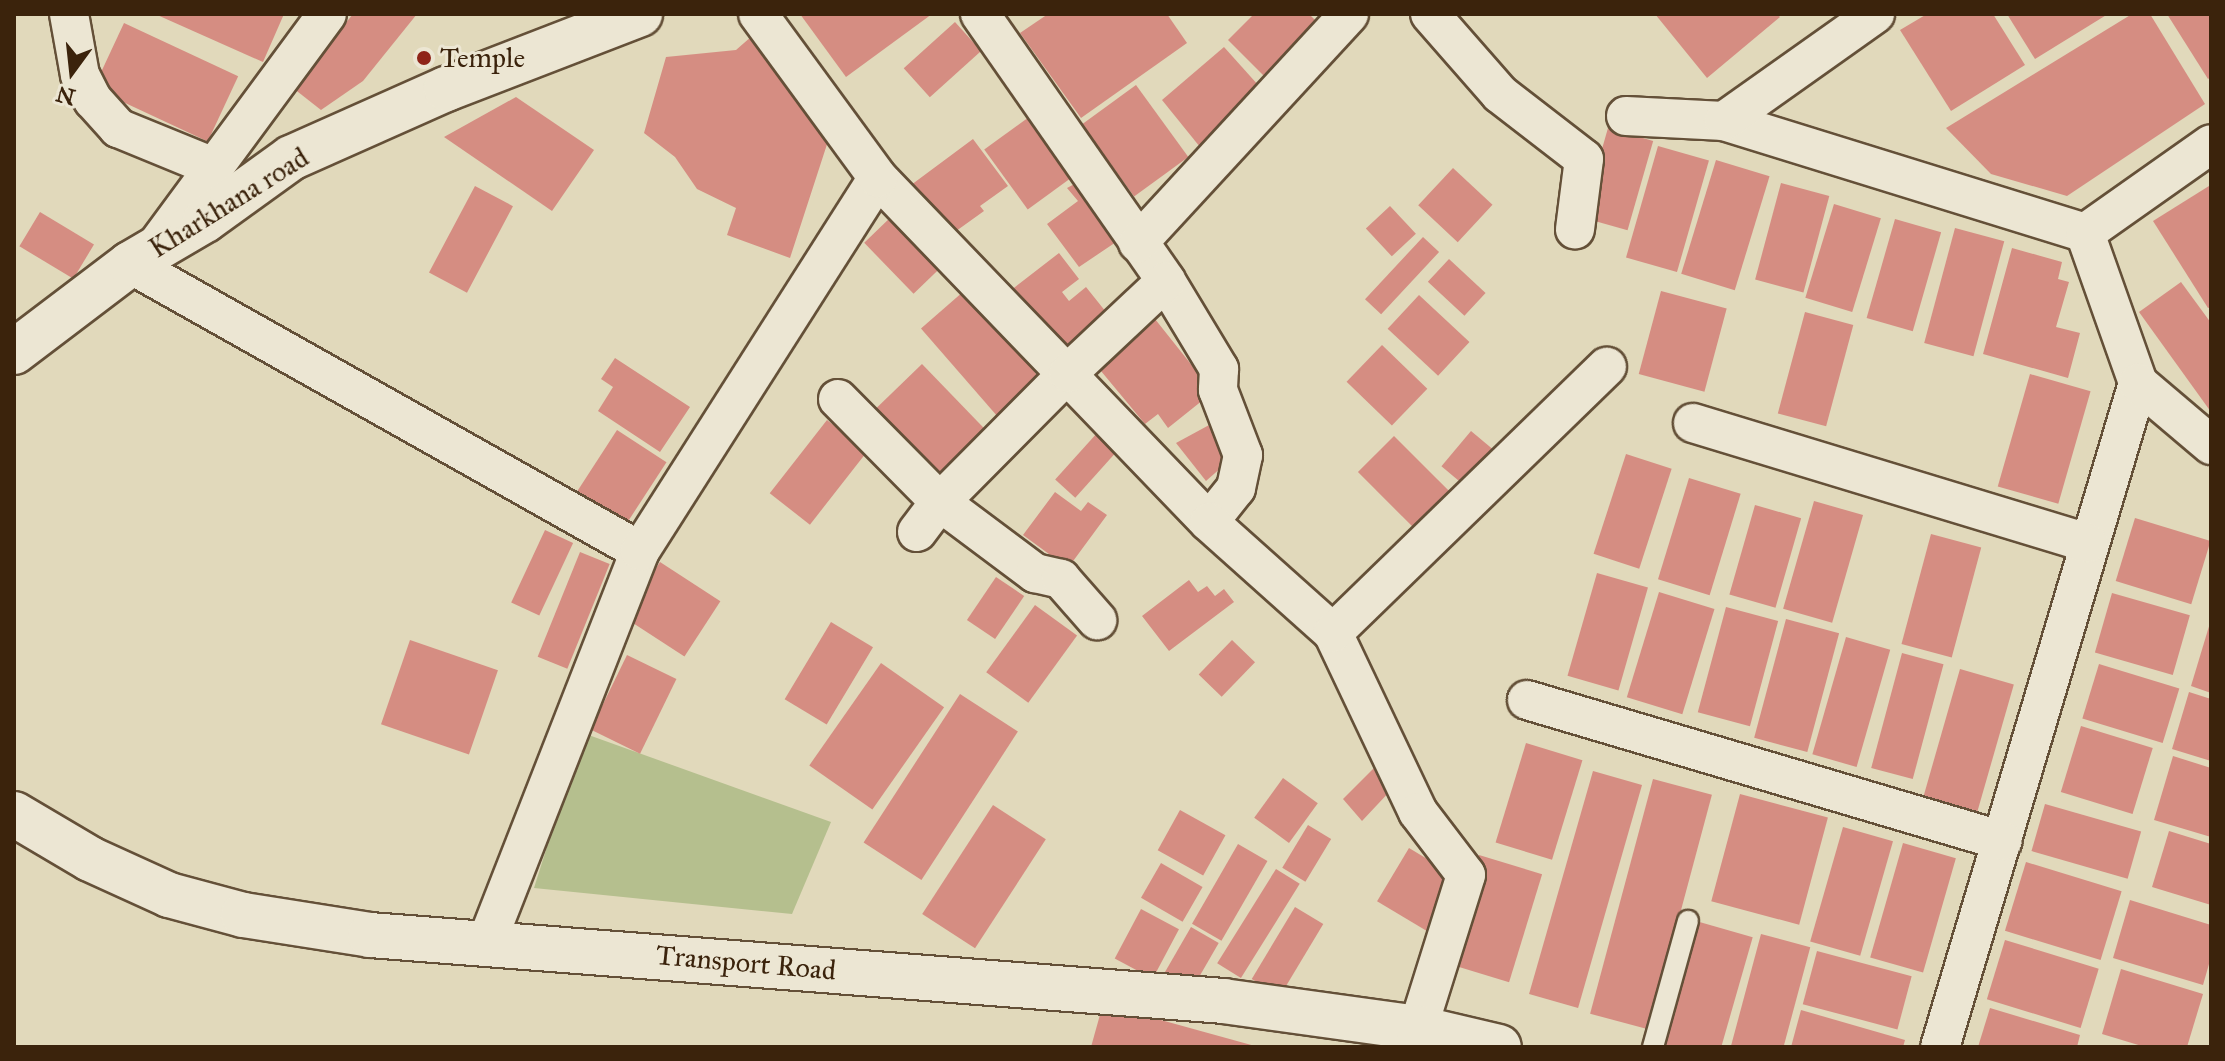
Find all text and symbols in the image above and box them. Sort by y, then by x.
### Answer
north arrow [32,32,112,112]
place label: Temple [440,41,525,75]
marker: Temple [415,49,433,67]
text: N [53,80,78,111]
street label: Kharkhana road [143,141,315,265]
street label: Transport Road [655,938,837,988]

